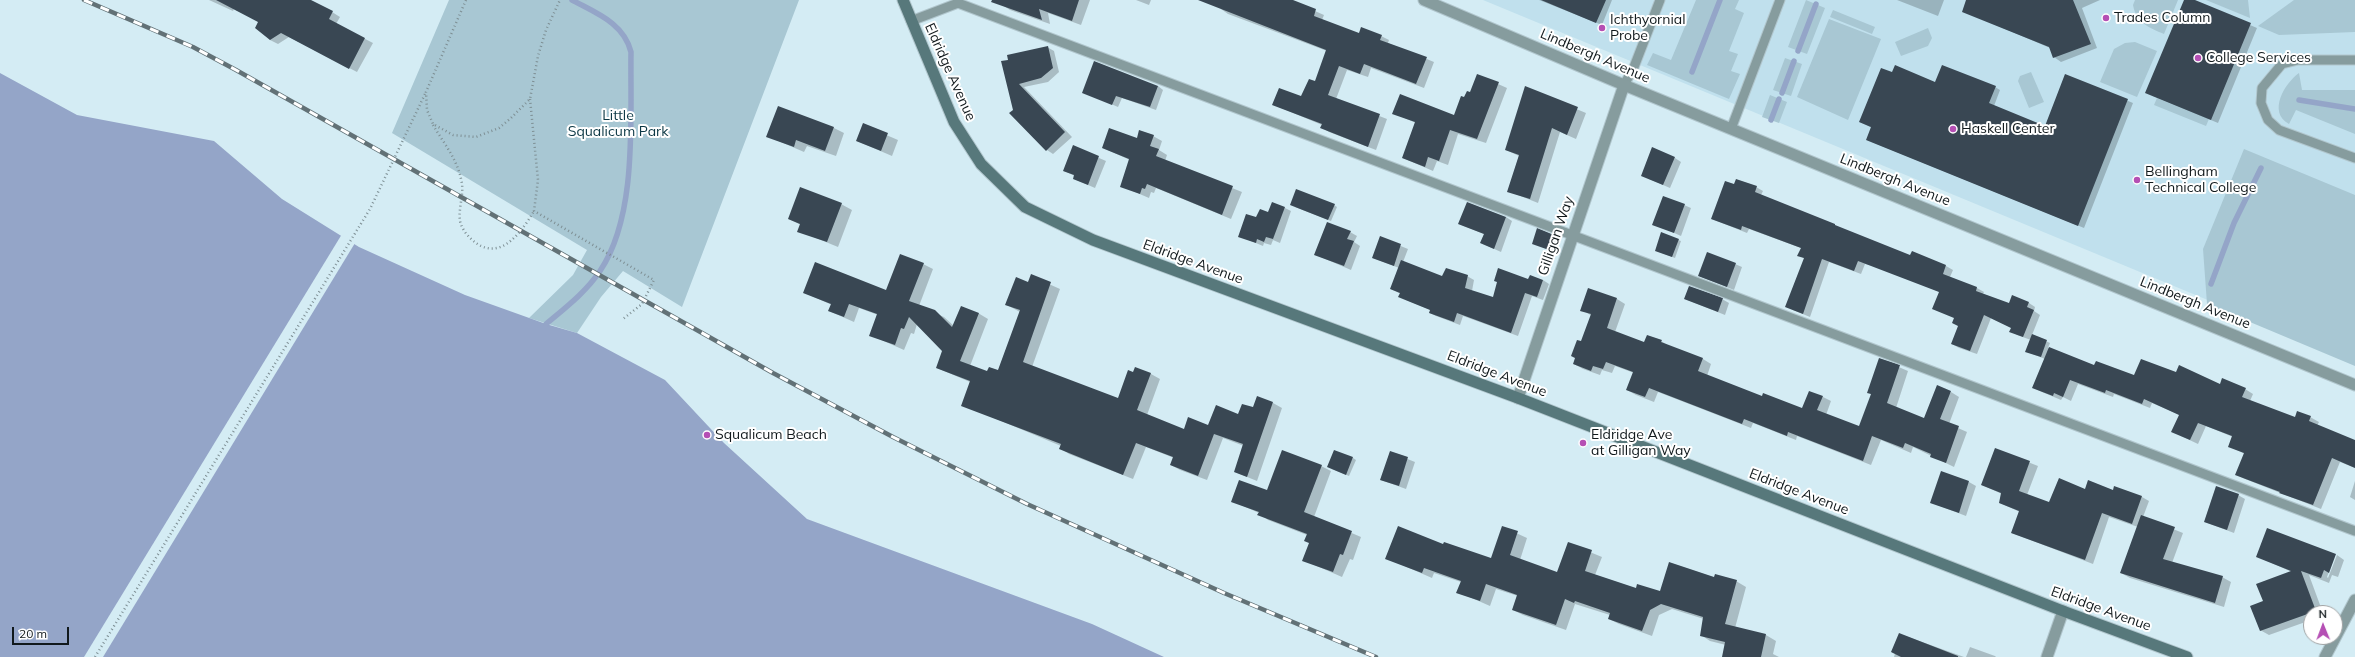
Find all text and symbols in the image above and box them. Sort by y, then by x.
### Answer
place label: Trades Column [2114,10,2210,26]
place label: Ichthyornial Probe [1610,12,1685,44]
marker: Trades Column [2101,13,2111,23]
street label: Eldridge Avenue [921,21,979,123]
marker: Ichthyornial Probe [1597,23,1607,33]
street label: Lindbergh Avenue [1538,25,1652,87]
place label: College Services [2206,50,2311,66]
marker: College Services [2193,53,2203,63]
park label: Little Squalicum Park [568,108,668,140]
place label: Haskell Center [1961,121,2054,137]
marker: Haskell Center [1948,124,1958,134]
street label: Lindbergh Avenue [1837,150,1953,210]
place label: Bellingham Technical College [2145,164,2256,196]
marker: Bellingham Technical College [2132,175,2142,185]
street label: Gilligan Way [1535,194,1577,278]
street label: Eldridge Avenue [1141,236,1245,288]
street label: Lindbergh Avenue [2137,273,2253,333]
street label: Eldridge Avenue [1445,347,1549,401]
place label: Squalicum Beach [715,427,827,443]
place label: Eldridge Ave at Gilligan Way [1591,427,1691,460]
marker: Squalicum Beach [702,430,712,440]
marker: Eldridge Ave at Gilligan Way [1578,438,1588,448]
street label: Eldridge Avenue [1747,465,1851,519]
street label: Eldridge Avenue [2049,583,2153,635]
north arrow [2303,605,2343,645]
text: N [2319,607,2327,621]
scale bar [14,619,71,645]
text: 20 m [19,626,47,641]

